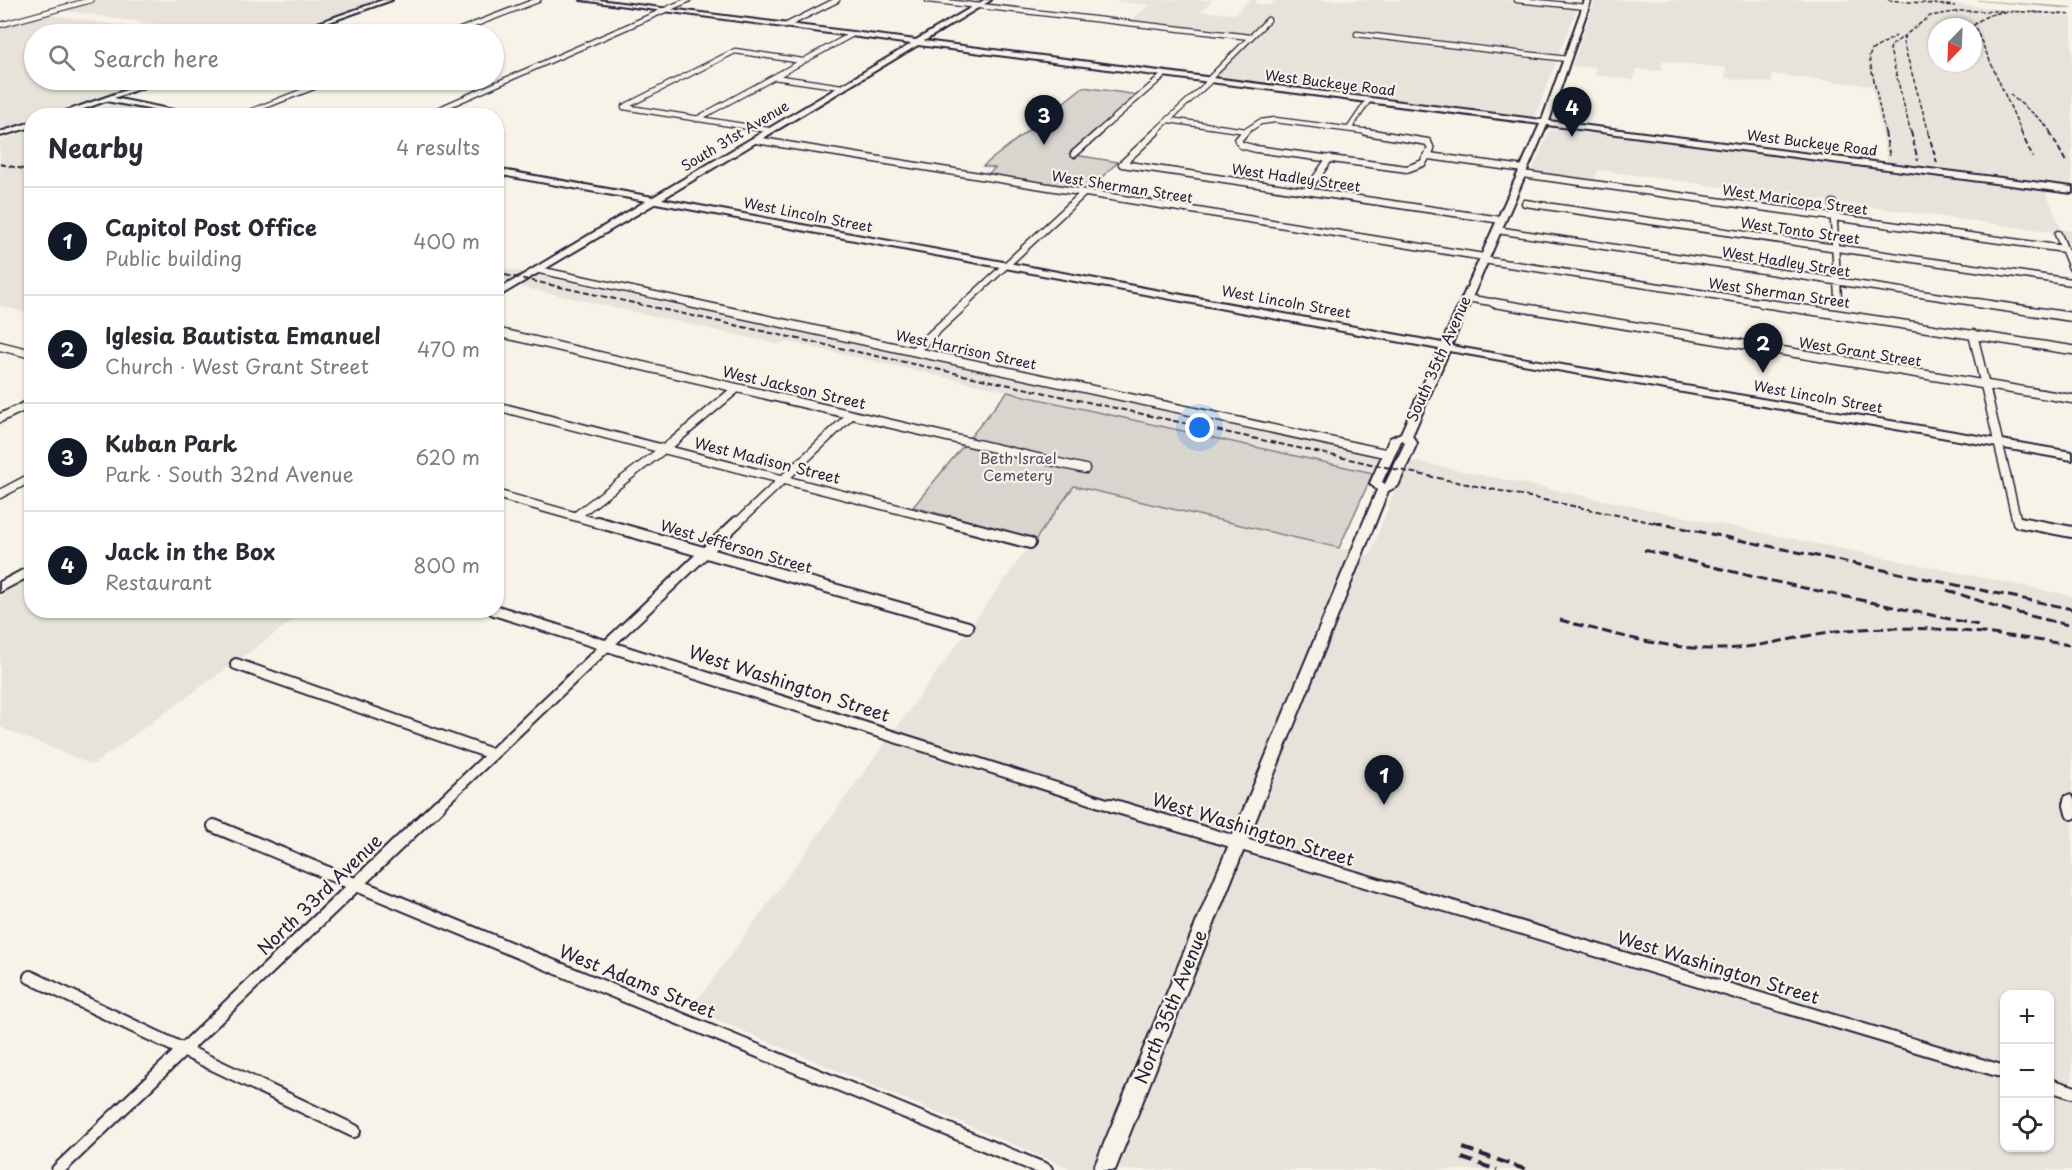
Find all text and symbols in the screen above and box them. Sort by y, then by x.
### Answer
north arrow [1928,18,1982,72]
search box [24,24,504,90]
icon: search [45,41,78,74]
text: Search here [93,41,219,74]
street label: West Buckeye Road [1264,64,1397,101]
pin: 4 [1552,88,1592,137]
street label: South 31st Avenue [677,95,793,176]
pin: 3 [1024,96,1064,145]
street label: West Buckeye Road [1746,124,1879,161]
text: Nearby [48,128,143,167]
text: 4 results [396,132,480,162]
street label: West Hadley Street [1230,158,1362,197]
street label: West Sherman Street [1050,165,1194,208]
street label: West Maricopa Street [1721,179,1869,220]
street label: West Lincoln Street [742,192,875,237]
text: Capitol Post Office [105,210,317,243]
street label: West Tonto Street [1739,212,1861,249]
text: 1 [63,226,72,256]
text: 400 m [413,226,480,256]
street label: West Hadley Street [1720,241,1852,282]
text: Public building [105,243,242,273]
street label: West Sherman Street [1707,272,1851,313]
street label: West Lincoln Street [1220,280,1353,323]
street label: South 35th Avenue [1400,292,1476,425]
text: Iglesia Bautista Emanuel [105,318,381,351]
street label: West Harrison Street [894,324,1039,375]
pin: 2 [1744,324,1782,373]
street label: West Grant Street [1797,331,1923,372]
text: 2 [60,334,75,364]
text: 470 m [417,334,480,364]
text: Church · West Grant Street [105,351,369,381]
street label: West Jackson Street [720,359,868,414]
street label: West Lincoln Street [1752,375,1885,418]
your location [1185,413,1214,442]
text: Kuban Park [105,426,237,459]
street label: West Madison Street [692,430,843,489]
text: 3 [61,442,74,472]
text: 620 m [416,442,480,472]
park label: Beth Israel Cemetery [979,446,1057,486]
text: Park · South 32nd Avenue [105,459,354,489]
street label: West Jefferson Street [658,513,815,578]
text: Jack in the Box [105,534,275,567]
text: 4 [61,550,74,580]
text: 800 m [413,550,480,580]
text: Restaurant [105,567,212,597]
street label: West Washington Street [685,637,894,728]
pin: 1 [1364,756,1404,805]
street label: West Washington Street [1149,785,1358,872]
street label: North 33rd Avenue [251,827,388,961]
street label: West Washington Street [1614,923,1823,1010]
street label: North 35th Avenue [1126,925,1213,1087]
street label: West Adams Street [555,937,720,1024]
map controls [2000,990,2054,1152]
button: + [2000,990,2054,1044]
button: − [2000,1044,2054,1098]
button: locate [2000,1098,2054,1152]

